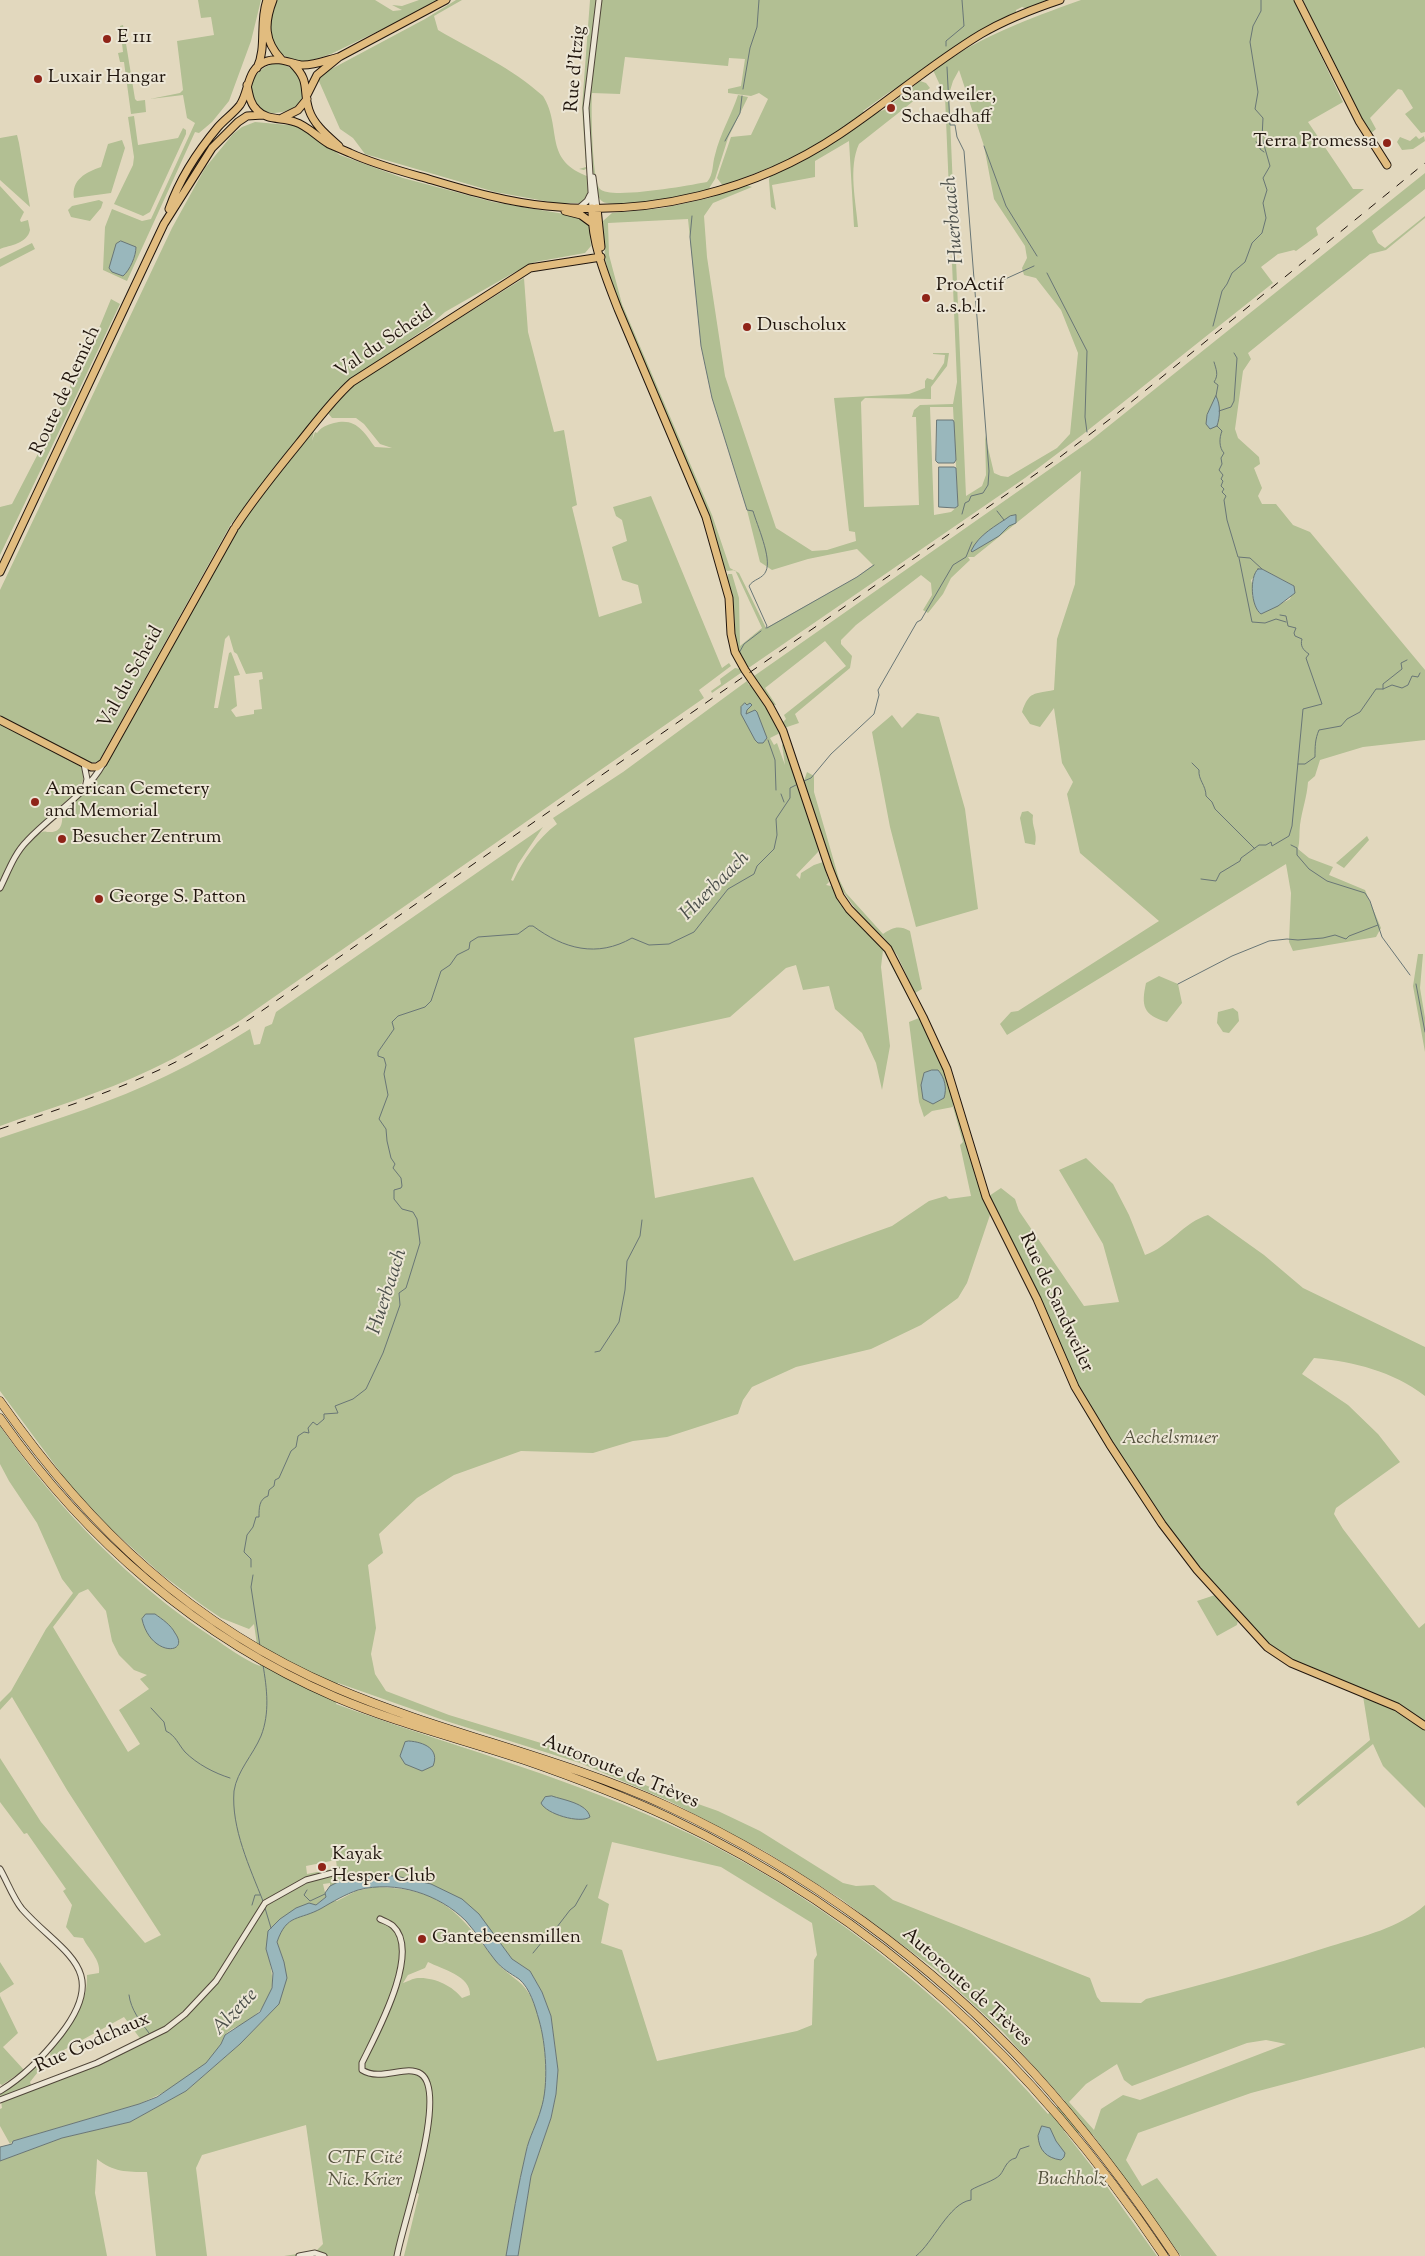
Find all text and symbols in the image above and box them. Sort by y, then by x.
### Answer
street label: Rue d'Itzig [562,25,592,113]
place label: E 111 [117,28,152,50]
marker: E 111 [101,33,113,45]
place label: Luxair Hangar [48,68,166,90]
marker: Luxair Hangar [32,73,44,85]
place label: Sandweiler, Schaedhaff [901,86,996,130]
marker: Sandweiler, Schaedhaff [885,102,897,114]
place label: Terra Promessa [1253,132,1377,154]
marker: Terra Promessa [1381,137,1393,149]
water label: Huerbaach [939,175,971,265]
place label: ProActif a.s.b.l. [936,276,1004,320]
marker: ProActif a.s.b.l. [920,292,932,304]
street label: Val du Scheid [332,302,438,384]
place label: Duscholux [757,316,847,338]
marker: Duscholux [741,321,753,333]
street label: Route de Remich [27,323,107,459]
street label: Val du Scheid [95,623,169,733]
place label: American Cemetery and Memorial [45,780,210,824]
marker: American Cemetery and Memorial [29,796,41,808]
place label: Besucher Zentrum [72,828,222,850]
marker: Besucher Zentrum [56,833,68,845]
water label: Huerbaach [676,847,756,927]
place label: George S. Patton [109,888,246,910]
marker: George S. Patton [93,893,105,905]
street label: Rue de Sandweiler [1013,1230,1097,1376]
water label: Huerbaach [364,1246,414,1338]
park label: Aechelsmuer [1122,1429,1218,1451]
street label: Autoroute de Trèves [538,1731,702,1815]
place label: Kayak Hesper Club [332,1845,436,1889]
marker: Kayak Hesper Club [316,1861,328,1873]
street label: Autoroute de Trèves [896,1924,1036,2052]
place label: Gantebeensmillen [432,1928,581,1950]
marker: Gantebeensmillen [416,1933,428,1945]
water label: Alzette [208,1984,264,2042]
street label: Rue Godchaux [32,2009,154,2079]
park label: CTF Cité Nic. Krier [328,2149,402,2193]
park label: Buchholz [1038,2170,1106,2192]

